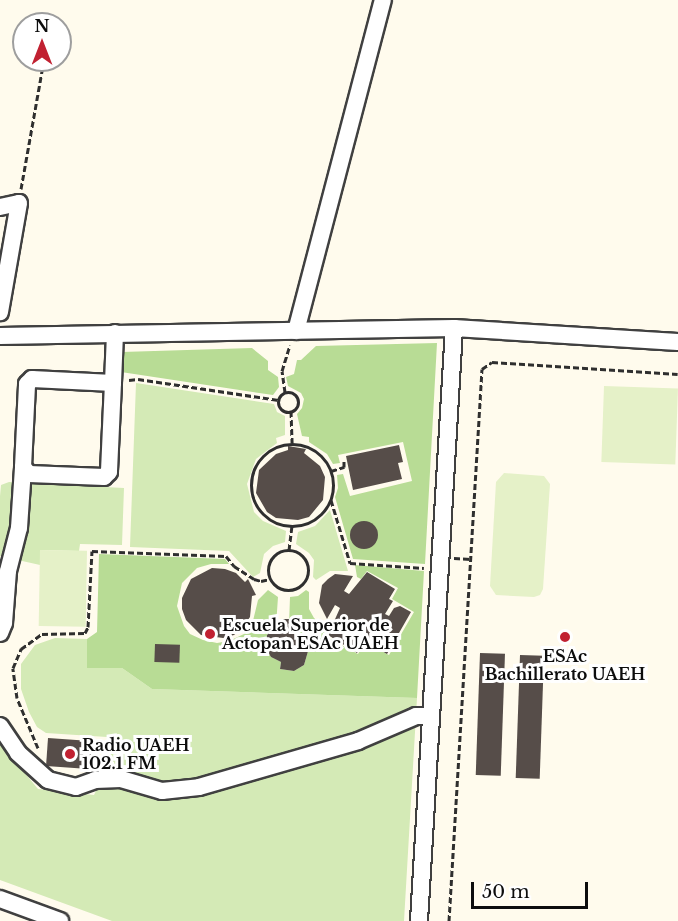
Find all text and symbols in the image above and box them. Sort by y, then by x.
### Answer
north arrow [12,12,72,72]
text: N [34,16,50,36]
place label: Escuela Superior de Actopan ESAc UAEH [222,615,399,653]
marker: Escuela Superior de Actopan ESAc UAEH [203,627,217,641]
marker: ESAc Bachillerato UAEH [558,630,572,644]
place label: ESAc Bachillerato UAEH [485,646,645,684]
place label: Radio UAEH 102.1 FM [82,735,190,773]
marker: Radio UAEH 102.1 FM [63,747,77,761]
scale bar [474,870,591,908]
text: 50 m [482,881,530,903]

